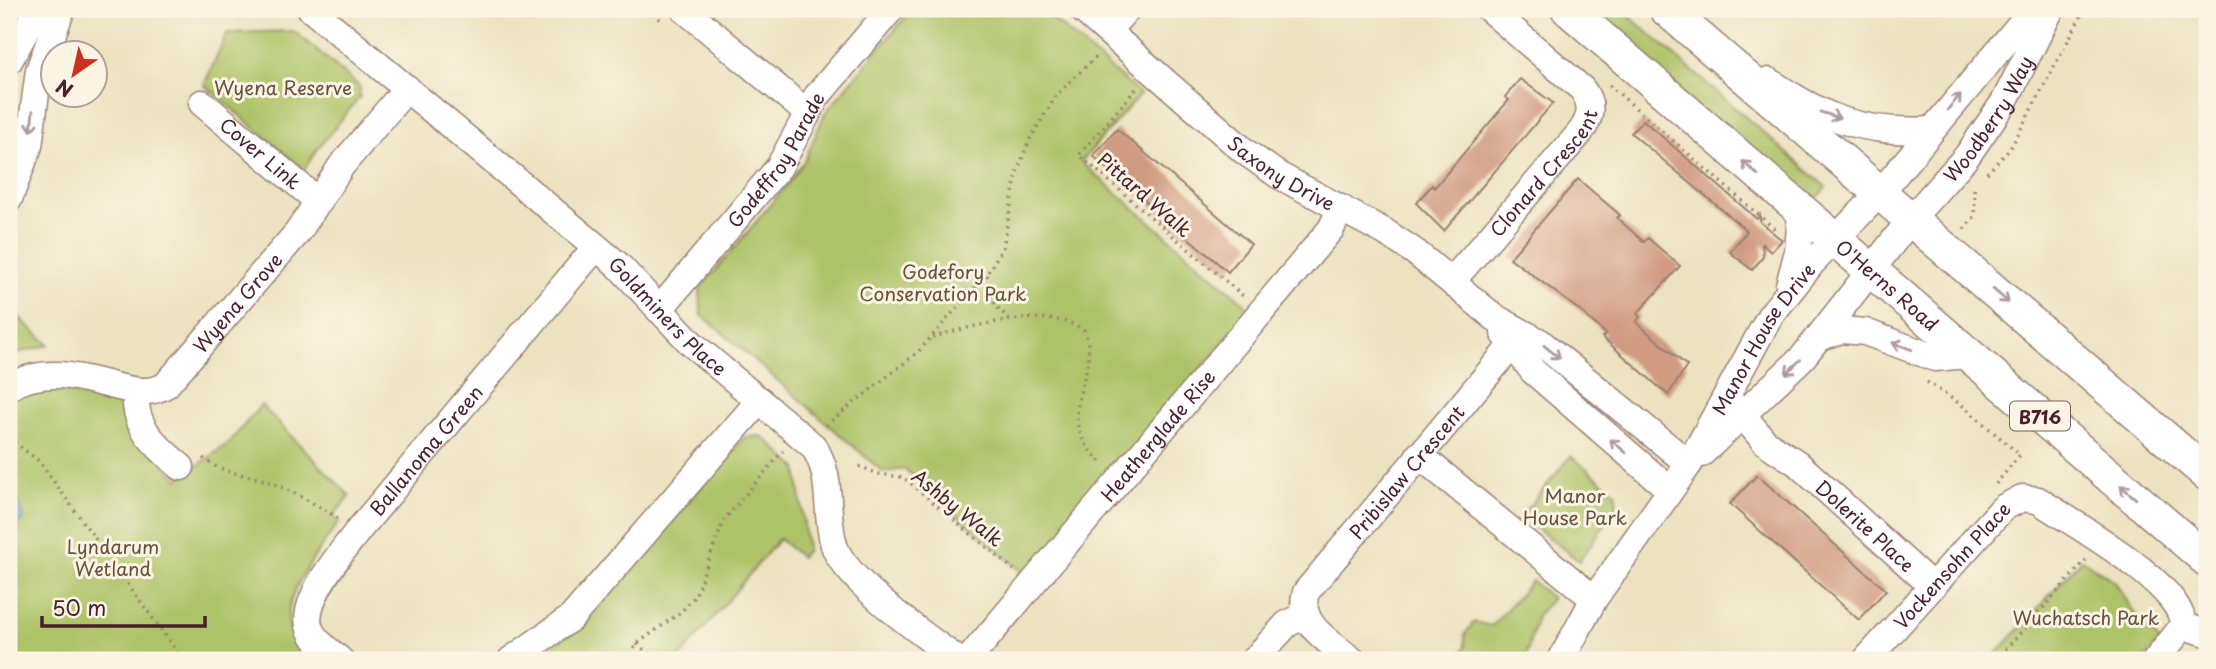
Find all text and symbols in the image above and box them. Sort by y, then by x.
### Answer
north arrow [38,38,108,108]
street label: Woodberry Way [1936,51,2039,188]
text: N [50,73,78,105]
park label: Wyena Reserve [214,73,352,101]
street label: Godeffroy Parade [720,87,831,233]
one-way arrow [1946,94,1962,112]
street label: Clonard Crescent [1483,107,1604,243]
one-way arrow [25,109,38,132]
street label: Cover Link [214,110,308,196]
one-way arrow [1818,110,1840,123]
street label: Saxony Drive [1222,129,1340,217]
street label: Pittard Walk [1092,145,1199,243]
one-way arrow [1741,160,1759,176]
street label: O'Herns Road [1830,232,1945,337]
street label: Wyena Grove [186,246,288,359]
street label: Goldminers Place [603,249,733,382]
park label: Godefory Conservation Park [859,257,1027,307]
street label: Manor House Drive [1704,257,1821,420]
one-way arrow [1991,288,2009,304]
one-way arrow [1892,338,1914,351]
one-way arrow [1543,344,1561,360]
one-way arrow [1785,358,1802,375]
street label: Heatherglade Rise [1094,363,1221,507]
street label: Ballanoma Green [363,379,489,521]
street label: Pribislaw Crescent [1342,398,1471,545]
road number: B716 [2010,402,2070,430]
one-way arrow [1609,438,1627,454]
street label: Ashby Walk [906,462,1010,553]
street label: Dolerite Place [1810,473,1921,578]
park label: Manor House Park [1523,481,1628,531]
one-way arrow [2119,484,2137,500]
street label: Vockensohn Place [1887,495,2017,635]
park label: Lyndarum Wetland [67,532,159,582]
scale bar [42,585,205,629]
text: 50 m [52,591,106,623]
park label: Wuchatsch Park [2013,603,2160,631]

